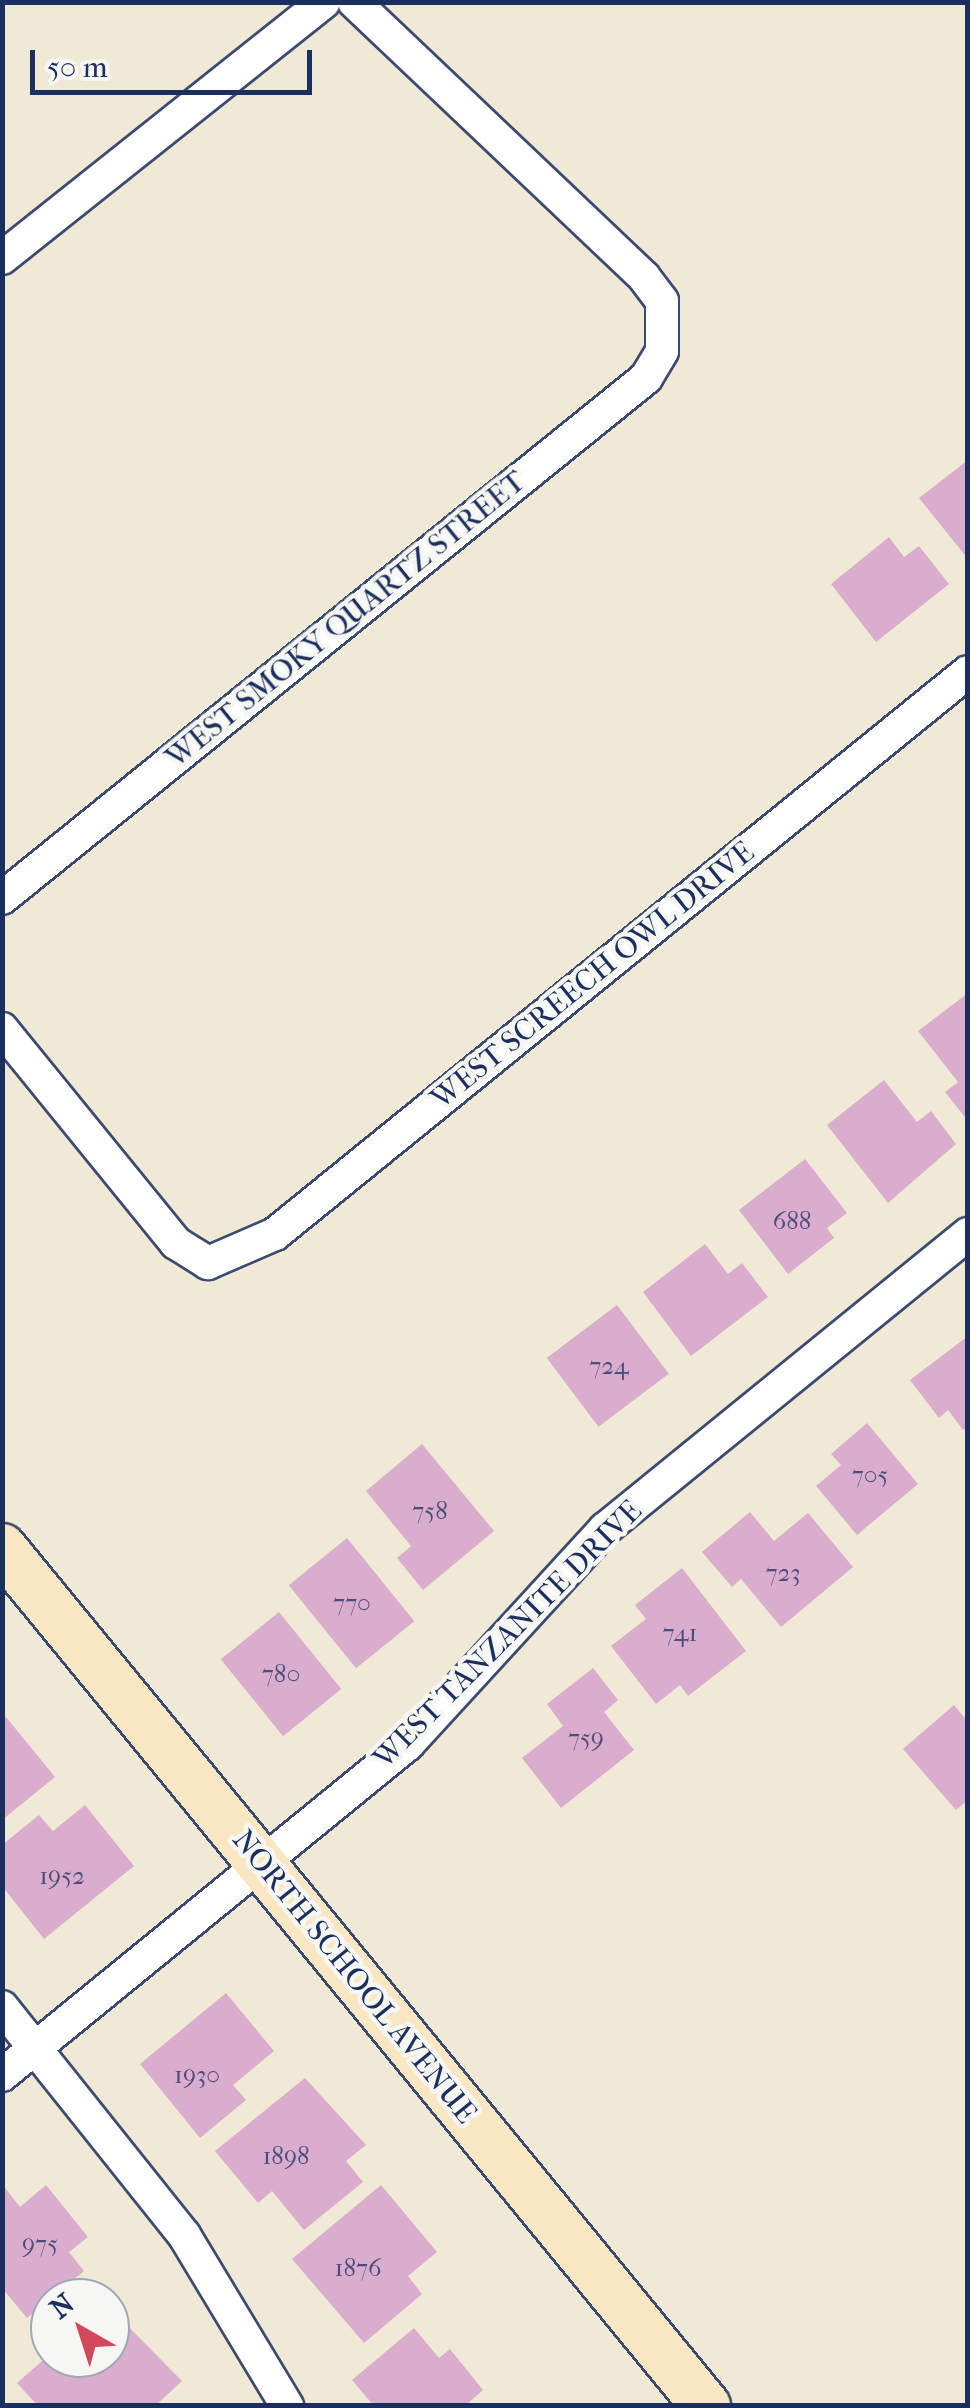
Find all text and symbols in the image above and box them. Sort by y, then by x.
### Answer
scale bar [35,30,318,92]
text: 50 m [47,50,108,85]
street label: WEST SMOKY QUARTZ STREET [159,464,533,776]
street label: WEST SCREECH OWL DRIVE [424,835,762,1117]
house number: 688 [773,1206,811,1236]
house number: 724 [589,1351,629,1381]
house number: 705 [852,1460,888,1490]
street label: WEST TANZANITE DRIVE [366,1493,650,1777]
house number: 758 [412,1496,448,1526]
house number: 723 [765,1558,801,1588]
house number: 770 [333,1588,371,1618]
house number: 741 [662,1618,698,1648]
house number: 780 [262,1659,300,1689]
house number: 759 [568,1723,604,1753]
street label: NORTH SCHOOL AVENUE [224,1823,484,2131]
house number: 1952 [39,1861,85,1891]
house number: 1930 [174,2060,220,2090]
house number: 1898 [262,2141,310,2171]
house number: 975 [22,2229,58,2259]
house number: 1876 [334,2253,382,2283]
north arrow [30,2278,130,2378]
text: N [43,2286,81,2325]

